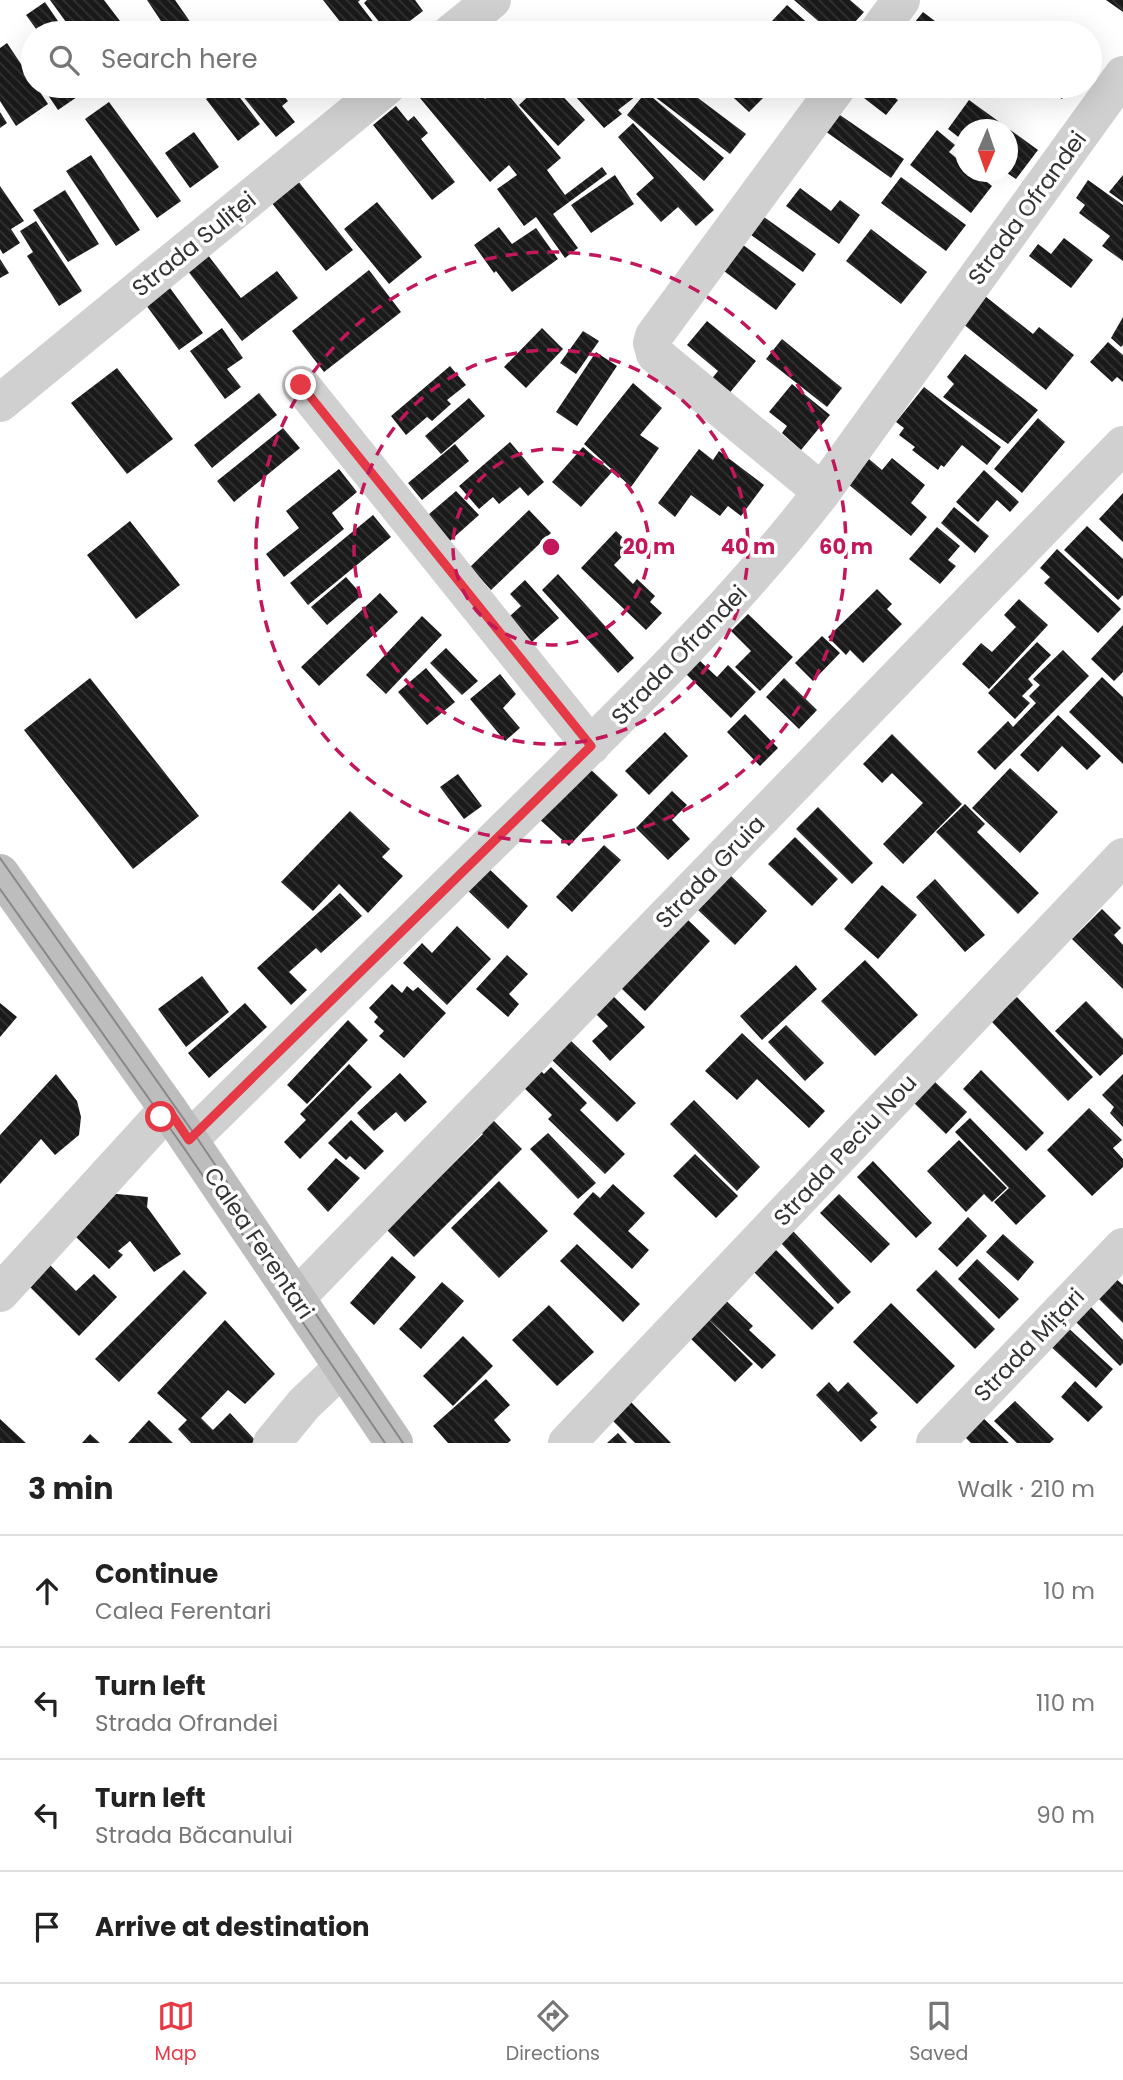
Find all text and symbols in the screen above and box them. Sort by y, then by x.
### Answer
search box [21,21,1102,98]
icon: search [45,41,83,79]
text: Search here [101,41,258,77]
north arrow [955,119,1018,182]
street label: Strada Ofrandei [960,124,1094,292]
street label: Strada Suliței [125,184,263,304]
route end [285,369,316,400]
text: 20 m [623,532,675,561]
text: 40 m [721,532,775,561]
text: 60 m [819,532,873,561]
centre of rings [539,535,563,559]
street label: Strada Ofrandei [604,578,754,732]
street label: Strada Gruia [648,809,772,935]
street label: Strada Peciu Nou [766,1067,924,1233]
route start [145,1101,176,1132]
street label: Calea Ferentari [196,1161,322,1325]
street label: Strada Mițari [966,1281,1092,1409]
text: 3 min [28,1467,113,1510]
text: Walk · 210 m [957,1473,1095,1505]
text: Continue [95,1556,218,1592]
icon: ahead [28,1572,66,1610]
text: 10 m [1043,1575,1095,1607]
text: Calea Ferentari [95,1595,271,1627]
text: Turn left [95,1668,206,1704]
icon: left [28,1684,66,1722]
text: 110 m [1036,1687,1095,1719]
text: Strada Ofrandei [95,1707,278,1739]
text: Turn left [95,1780,206,1816]
icon: left [28,1796,66,1834]
text: 90 m [1036,1799,1095,1831]
text: Strada Băcanului [95,1819,293,1851]
icon: arrive [28,1908,66,1946]
text: Arrive at destination [95,1909,370,1945]
tab: Map [155,1997,197,2068]
tab: Directions [506,1997,600,2068]
tab: Saved [909,1997,968,2068]

